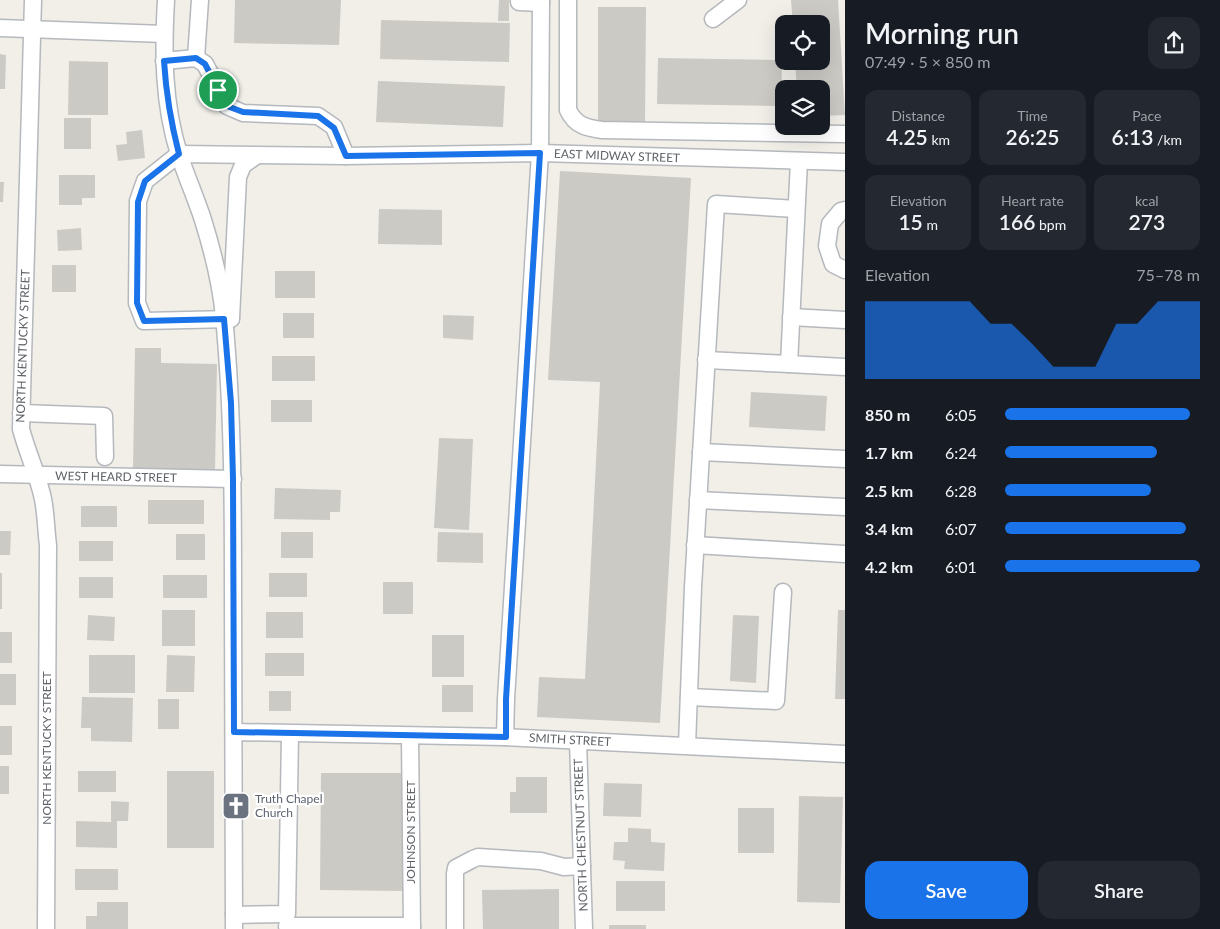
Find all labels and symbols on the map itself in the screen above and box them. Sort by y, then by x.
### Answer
pin [197,69,239,111]
street label: EAST MIDWAY STREET [554,146,680,165]
street label: NORTH KENTUCKY STREET [12,269,33,423]
street label: WEST HEARD STREET [55,468,177,485]
street label: NORTH KENTUCKY STREET [39,671,54,825]
street label: SMITH STREET [528,730,612,749]
street label: NORTH CHESTNUT STREET [570,758,591,912]
street label: JOHNSON STREET [403,780,418,884]
church icon: Truth Chapel Church [221,791,251,821]
place label: Truth Chapel Church [255,791,322,820]

